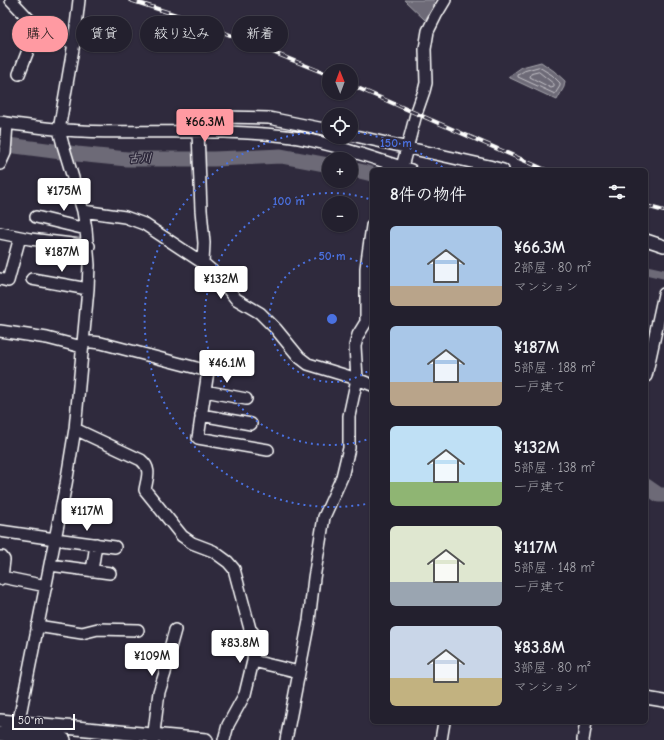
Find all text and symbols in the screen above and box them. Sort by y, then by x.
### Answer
chip: 購入 [12,16,68,52]
chip: 賃貸 [76,16,132,52]
chip: 絞り込み [140,16,224,52]
chip: 新着 [232,16,288,52]
north arrow [322,64,358,100]
map controls [322,64,358,232]
button: locate [322,108,358,144]
pin: ¥66.3M [172,109,238,143]
text: ¥66.3M [185,114,225,129]
text: 150 m [380,136,412,150]
water label: 古川 [128,151,152,165]
button: + [322,152,358,188]
pin: ¥175M [36,178,92,212]
icon: filters [606,181,628,203]
text: ¥175M [47,183,81,198]
text: 8件の物件 [390,185,467,204]
text: 100 m [273,194,305,208]
button: − [322,196,358,232]
text: ¥66.3M [514,238,565,257]
pin: ¥187M [34,239,90,273]
icon: home [422,242,470,290]
text: ¥187M [45,244,79,259]
text: 50 m [318,249,346,263]
text: 2部屋 · 80 m² [514,260,591,275]
pin: ¥132M [193,266,249,300]
text: ¥132M [204,271,238,286]
text: マンション [514,279,578,294]
centre of rings [325,312,339,326]
text: ¥187M [514,338,559,357]
icon: home [422,342,470,390]
pin: ¥46.1M [194,350,260,384]
text: ¥46.1M [208,355,246,370]
text: 5部屋 · 188 m² [514,360,595,375]
text: 一戸建て [514,379,566,394]
text: ¥132M [514,438,560,457]
icon: home [422,442,470,490]
text: 5部屋 · 138 m² [514,460,595,475]
text: 一戸建て [514,479,566,494]
pin: ¥117M [59,498,115,532]
text: ¥117M [71,503,103,518]
text: ¥117M [514,538,557,557]
icon: home [422,542,470,590]
text: 5部屋 · 148 m² [514,560,594,575]
text: 一戸建て [514,579,566,594]
pin: ¥83.8M [207,630,273,664]
text: ¥83.8M [221,635,259,650]
text: ¥83.8M [514,638,565,657]
icon: home [422,642,470,690]
pin: ¥109M [124,643,180,677]
text: ¥109M [134,648,170,663]
text: 3部屋 · 80 m² [514,660,591,675]
text: マンション [514,679,578,694]
scale bar [12,712,75,731]
text: 50 m [18,714,43,727]

